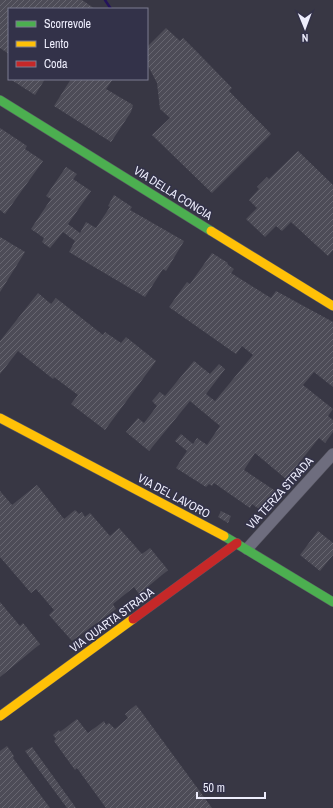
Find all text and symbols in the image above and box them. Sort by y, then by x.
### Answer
legend [8,8,148,80]
north arrow [285,8,325,48]
text: Scorrevole [44,16,91,32]
text: N [302,31,309,45]
text: Lento [44,36,69,52]
text: Coda [44,56,68,72]
street label: VIA DELLA CONCIA [131,162,216,224]
street label: VIA TERZA STRADA [243,453,317,533]
street label: VIA DEL LAVORO [135,470,213,522]
street label: VIA QUARTA STRADA [67,584,158,656]
scale bar [197,774,265,800]
text: 50 m [203,780,225,796]

